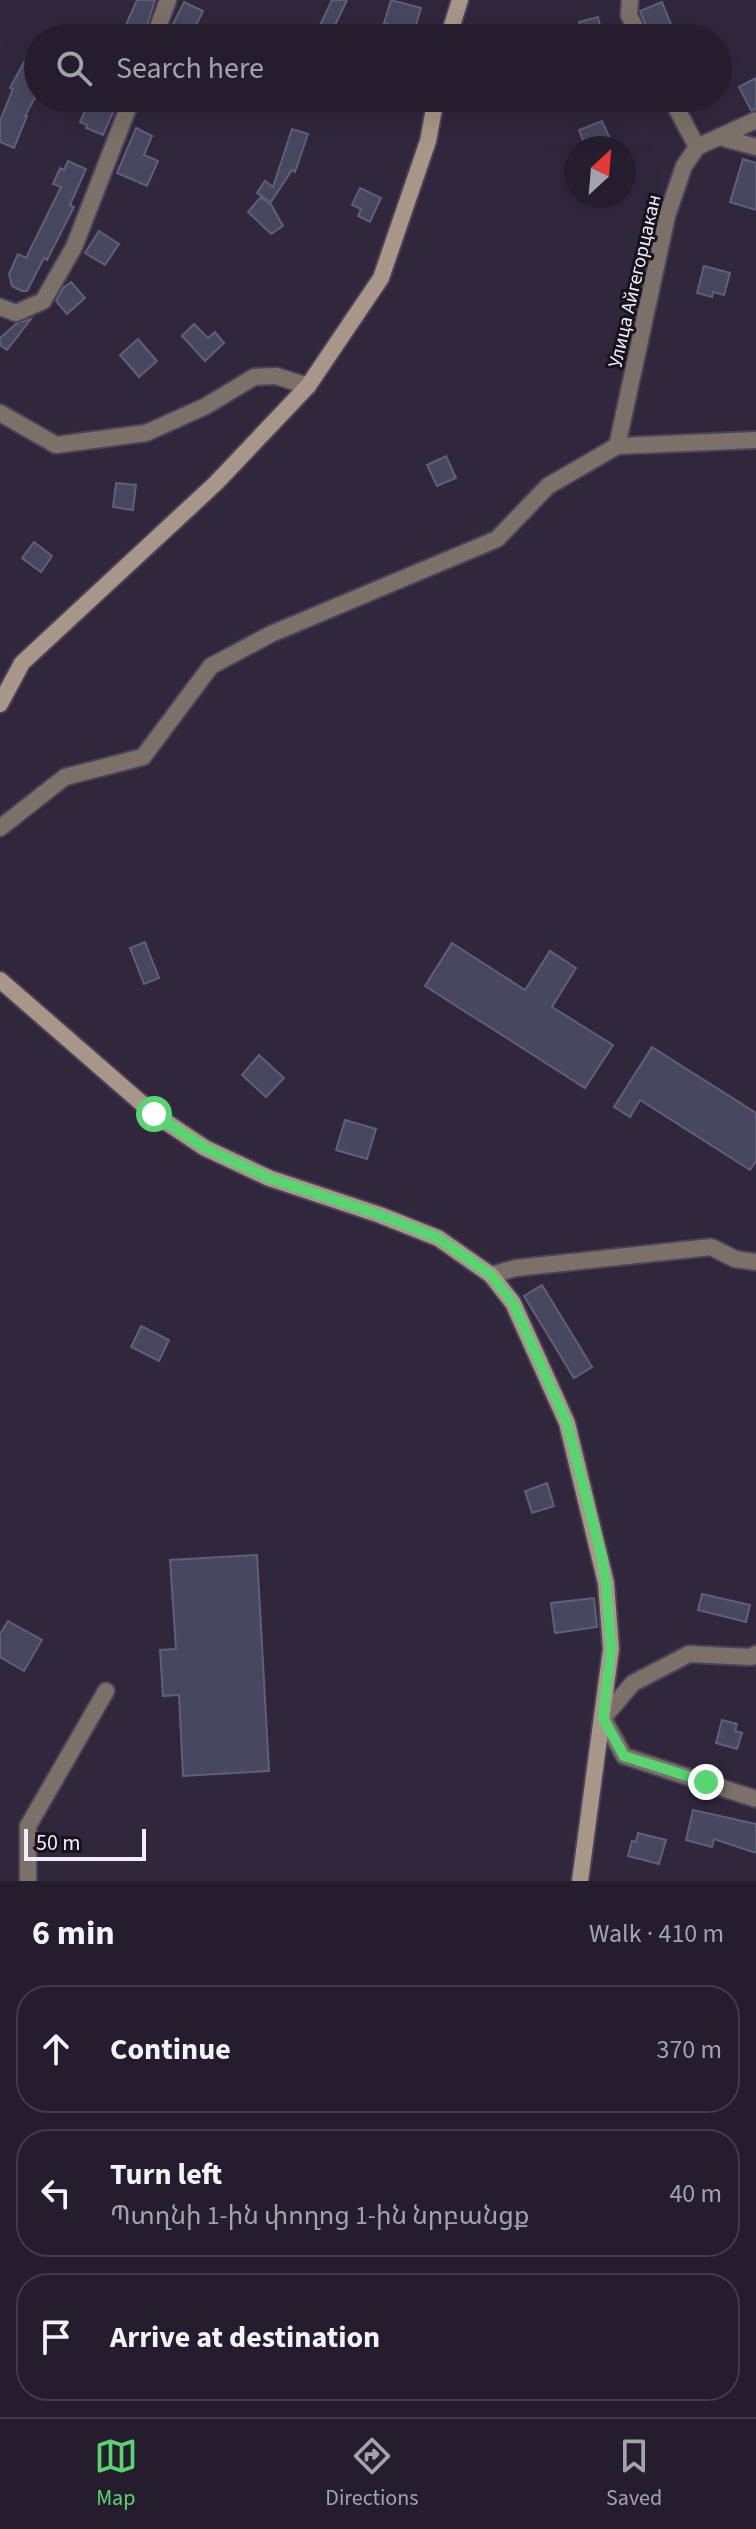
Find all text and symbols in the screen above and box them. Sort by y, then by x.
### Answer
search box [24,24,732,112]
icon: search [52,46,96,90]
text: Search here [116,47,264,90]
north arrow [564,136,636,208]
street label: Улица Айгегорцакан [601,192,669,371]
route start [136,1096,172,1132]
route end [688,1764,724,1800]
scale bar [24,1825,146,1861]
text: 50 m [36,1827,81,1859]
text: 6 min [32,1909,115,1958]
text: Walk · 410 m [589,1915,724,1952]
icon: ahead [34,2027,78,2071]
text: Continue [110,2028,231,2071]
text: 370 m [656,2031,722,2068]
text: Turn left [110,2153,222,2196]
icon: left [34,2171,78,2215]
text: 40 m [669,2175,722,2212]
text: Պտղնի 1-ին փողոց 1-ին նրբանցք [110,2197,529,2234]
icon: arrive [34,2315,78,2359]
text: Arrive at destination [110,2316,380,2359]
tab: Map [94,2434,138,2514]
tab: Directions [325,2434,418,2514]
tab: Saved [606,2434,662,2514]

